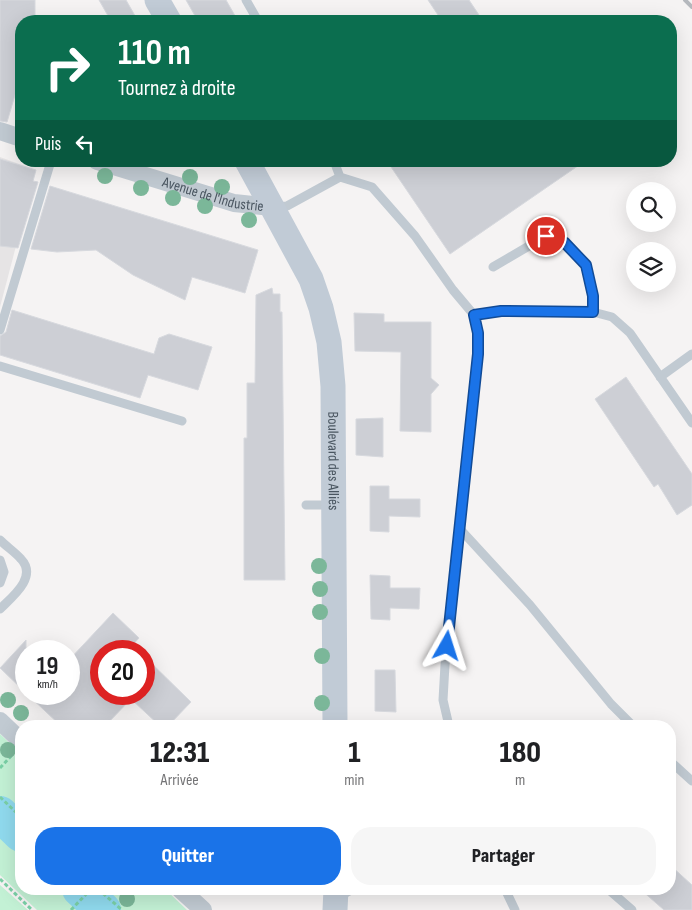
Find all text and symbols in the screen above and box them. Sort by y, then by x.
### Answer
text: 110 m [118,32,191,75]
icon: right [35,35,100,100]
text: Tournez à droite [118,75,235,102]
icon: left [71,130,99,158]
text: Puis [35,133,61,156]
street label: Avenue de l'Industrie [159,172,265,216]
map controls [626,182,676,292]
button: search [626,182,676,232]
pin [525,215,567,257]
icon: arrive [532,222,560,250]
button: layers [626,242,676,292]
street label: Boulevard des Alliés [324,411,343,510]
position arrow [420,619,472,671]
speed limit sign: 20 [90,640,155,705]
text: 19 [37,651,58,682]
text: km/h [37,677,58,692]
text: 12:31 [150,735,209,771]
text: 1 [348,735,361,771]
text: 180 [499,735,541,771]
text: Arrivée [161,771,199,790]
text: min [344,771,364,790]
text: m [515,771,525,790]
button: Quitter [35,827,341,885]
button: Partager [351,827,656,885]

